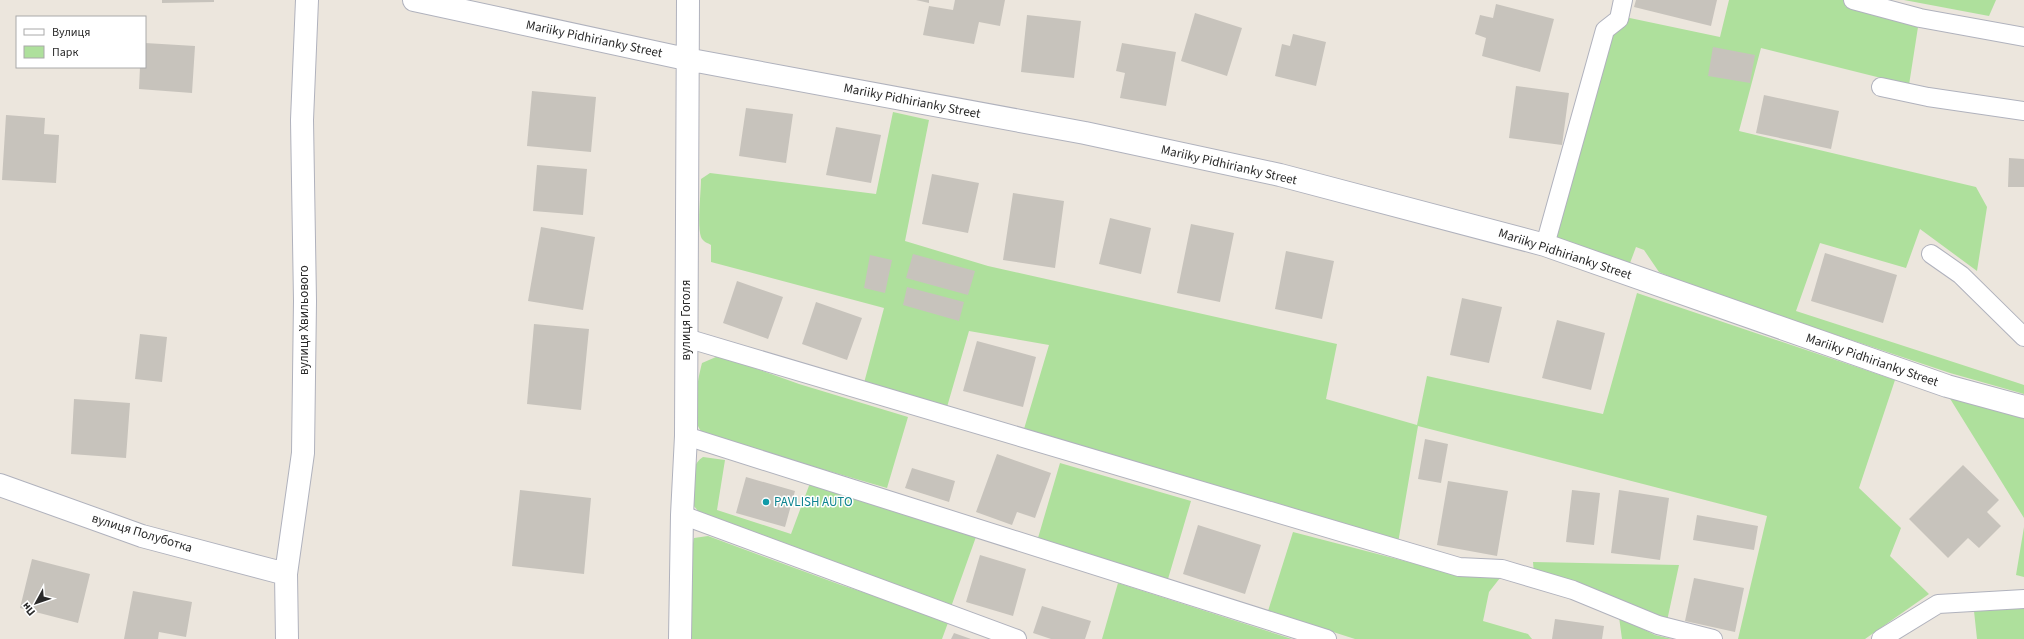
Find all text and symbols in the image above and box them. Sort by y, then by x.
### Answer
legend [16,16,146,68]
street label: Mariiky Pidhirianky Street [524,16,664,62]
text: Вулиця [52,24,90,41]
text: Парк [52,44,78,61]
street label: Mariiky Pidhirianky Street [842,79,983,123]
street label: Mariiky Pidhirianky Street [1159,141,1299,190]
street label: Mariiky Pidhirianky Street [1496,224,1635,284]
street label: вулиця Хвильового [295,265,313,375]
street label: вулиця Гоголя [677,280,695,360]
street label: Mariiky Pidhirianky Street [1803,329,1941,391]
place label: PAVLISH AUTO [774,493,853,511]
marker: PAVLISH AUTO [761,497,771,507]
street label: вулиця Полуботка [89,509,195,557]
north arrow [16,583,56,623]
text: Пн [19,599,39,619]

